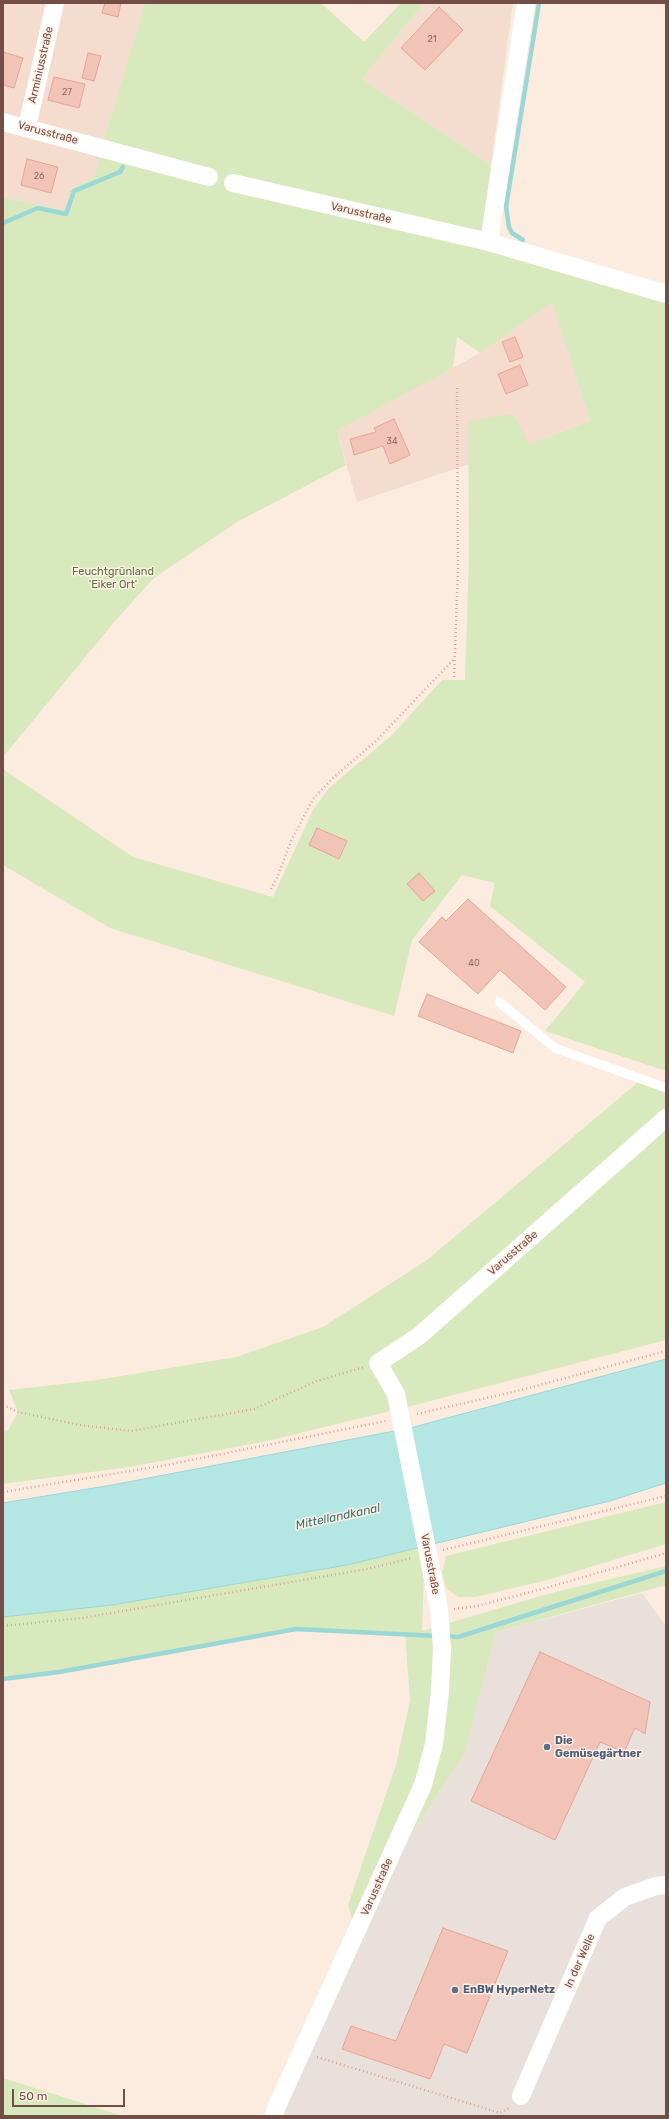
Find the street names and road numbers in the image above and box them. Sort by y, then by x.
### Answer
street label: Arminiusstraße [26,25,56,105]
street label: Varusstraße [16,119,80,147]
street label: Varusstraße [329,200,393,226]
street label: Varusstraße [485,1228,541,1278]
street label: Varusstraße [418,1532,442,1596]
street label: Varusstraße [358,1856,396,1918]
street label: In der Welle [562,1932,598,1990]

